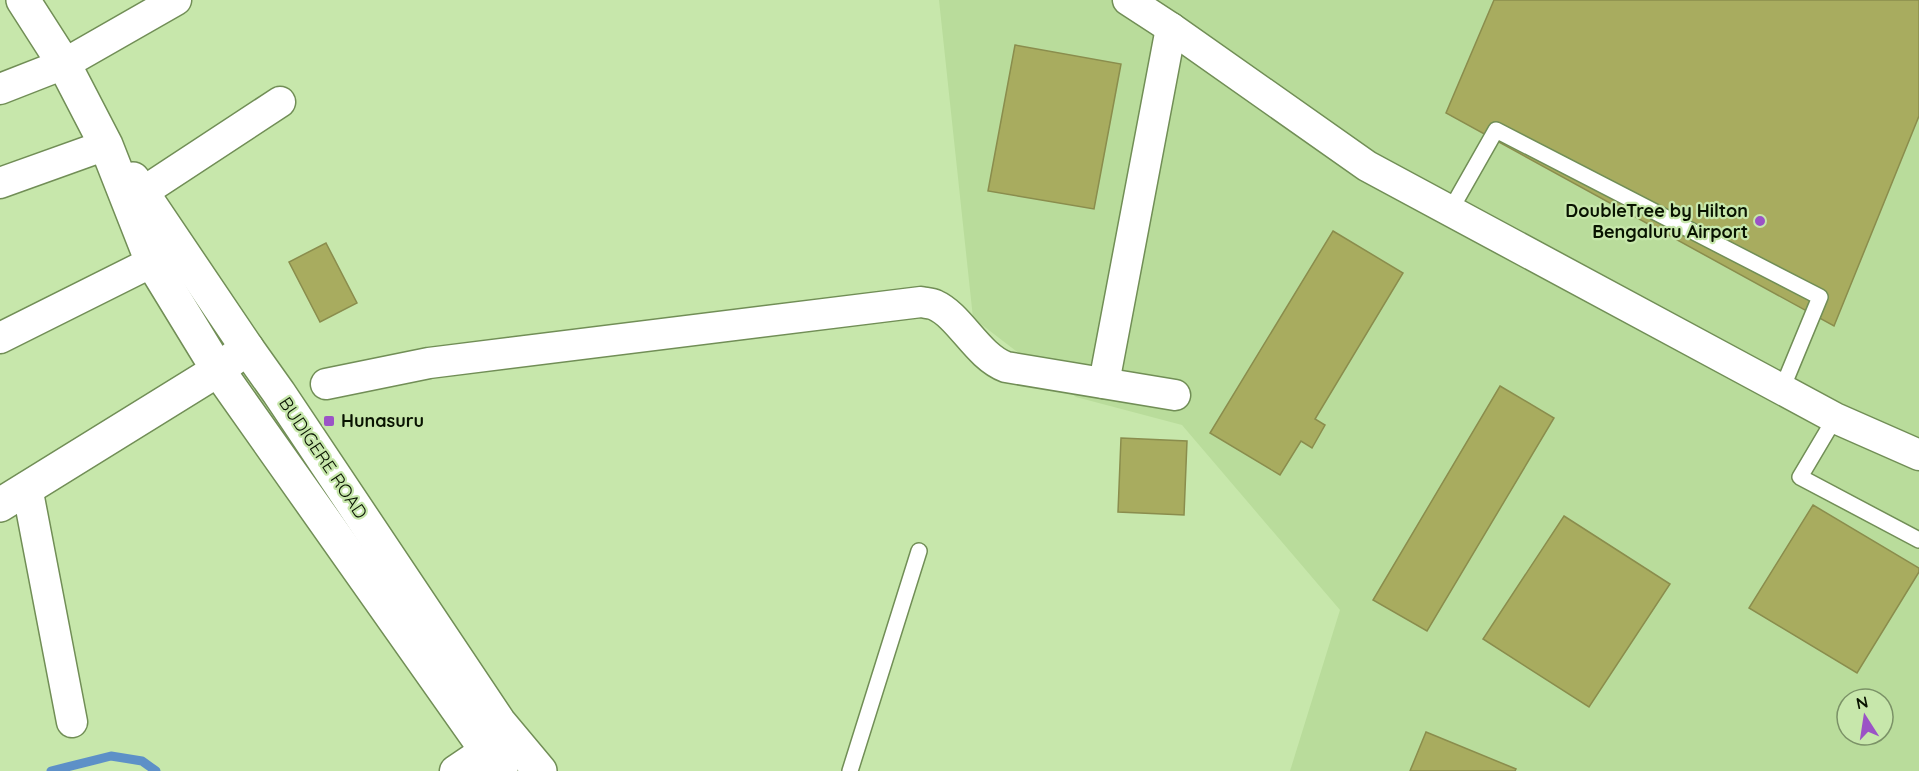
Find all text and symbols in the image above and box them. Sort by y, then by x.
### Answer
place label: DoubleTree by Hilton Bengaluru Airport [1565,199,1748,243]
marker: DoubleTree by Hilton Bengaluru Airport [1753,214,1767,228]
street label: BUDIGERE ROAD [274,392,373,523]
place label: Hunasuru [341,409,424,432]
marker: Hunasuru [322,414,336,428]
north arrow [1835,687,1895,747]
text: N [1854,691,1870,713]

